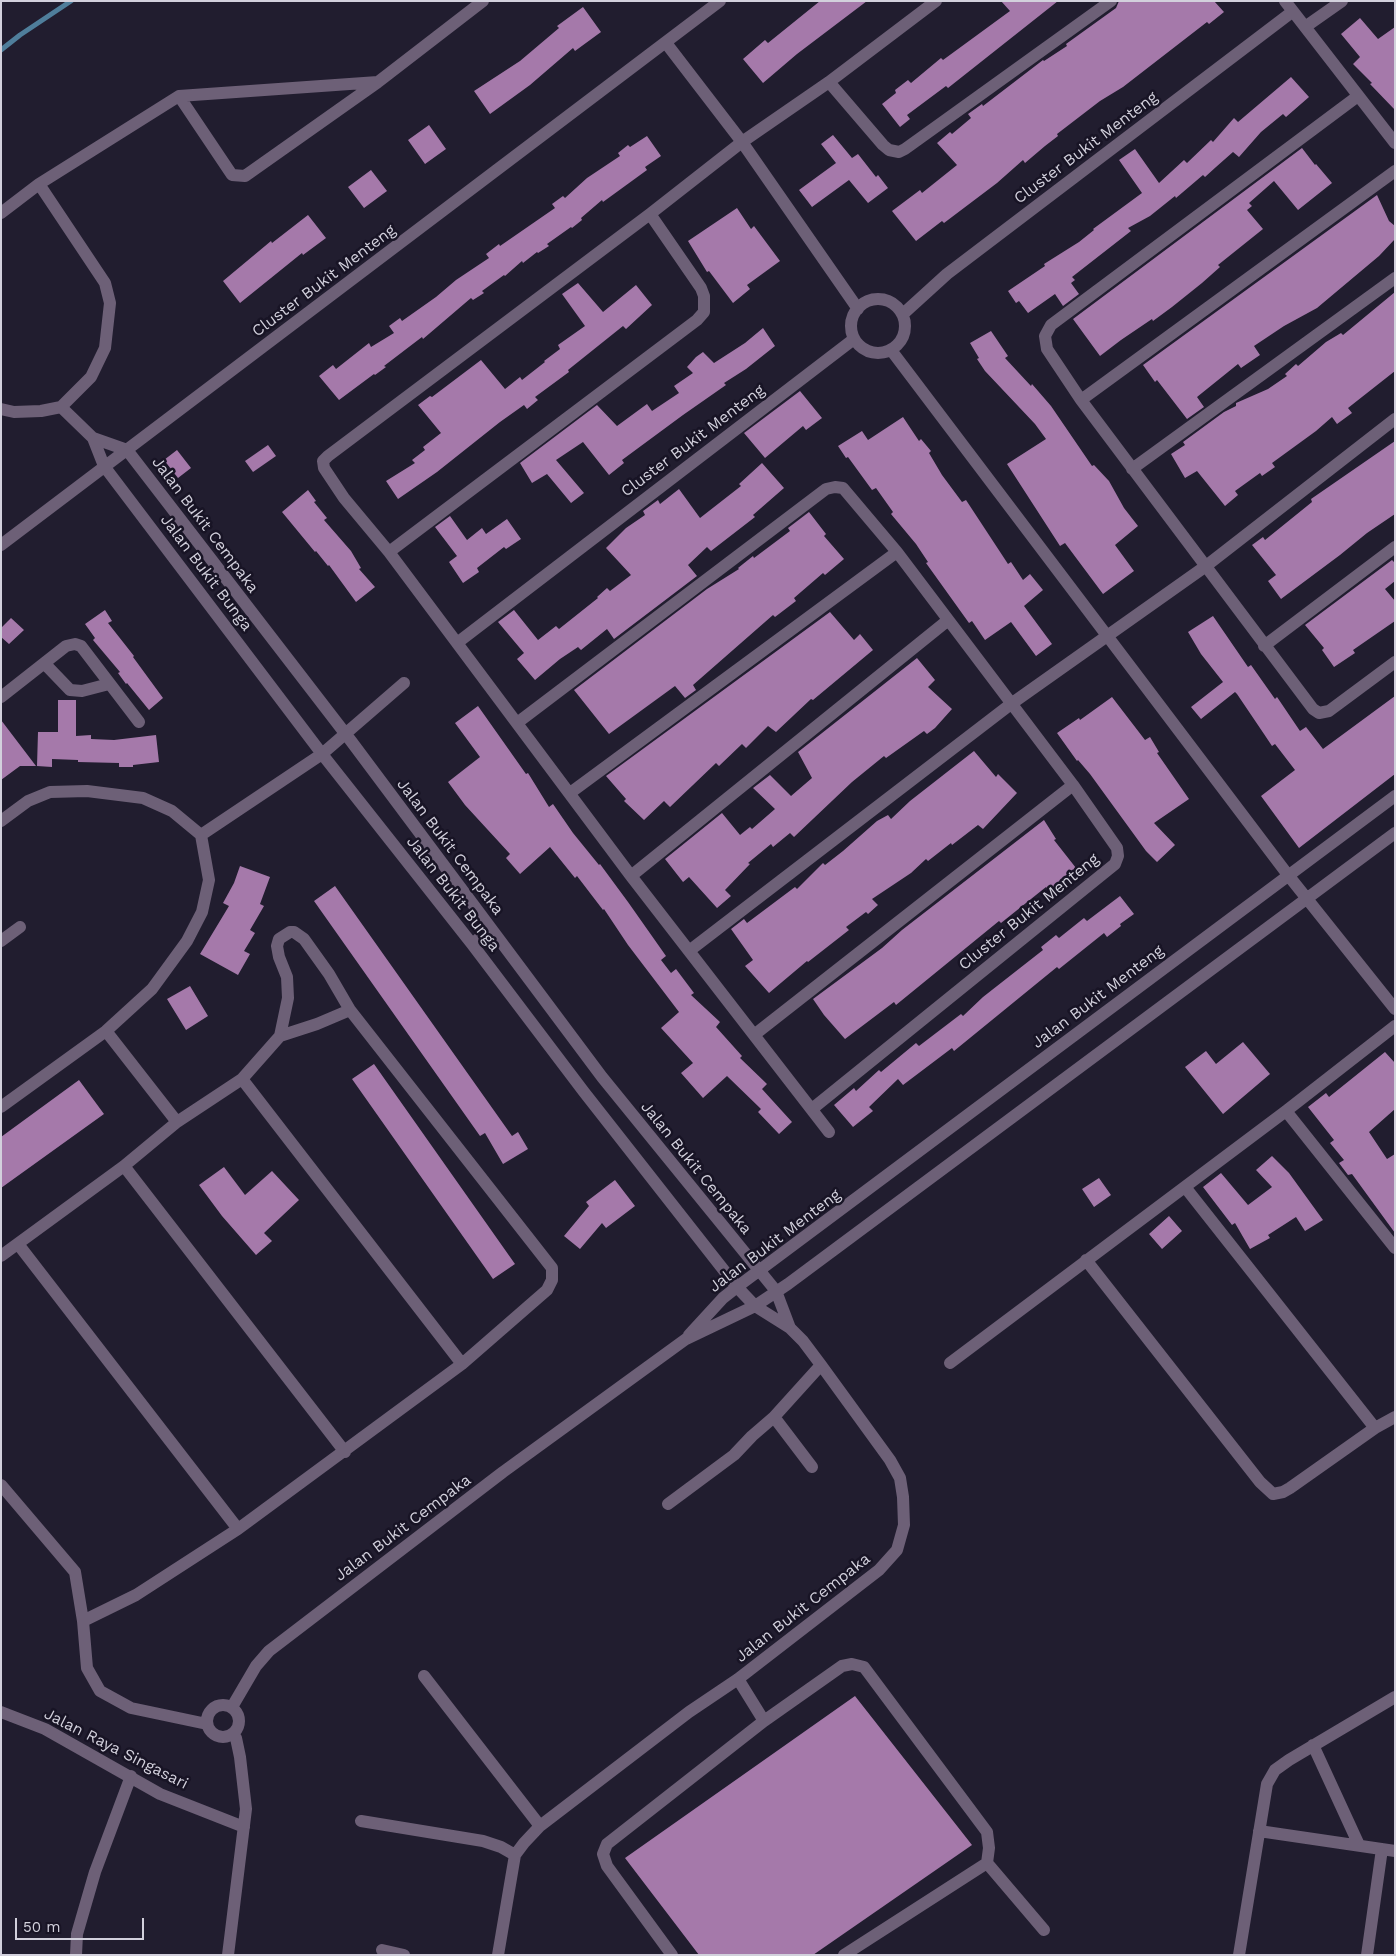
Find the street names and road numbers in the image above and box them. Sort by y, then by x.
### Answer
street label: Cluster Bukit Menteng [1010,88,1162,208]
street label: Cluster Bukit Menteng [248,221,400,341]
street label: Cluster Bukit Menteng [617,381,769,501]
street label: Jalan Bukit Cempaka [148,453,262,597]
street label: Jalan Bukit Bunga [156,511,256,635]
street label: Jalan Bukit Cempaka [393,775,507,919]
street label: Jalan Bukit Bunga [402,833,504,955]
street label: Cluster Bukit Menteng [955,850,1103,974]
street label: Jalan Bukit Menteng [1028,941,1168,1053]
street label: Jalan Bukit Cempaka [636,1098,756,1238]
street label: Jalan Bukit Menteng [705,1185,845,1297]
street label: Jalan Bukit Cempaka [331,1471,475,1585]
street label: Jalan Bukit Cempaka [732,1550,874,1666]
street label: Jalan Raya Singasari [41,1704,191,1794]

